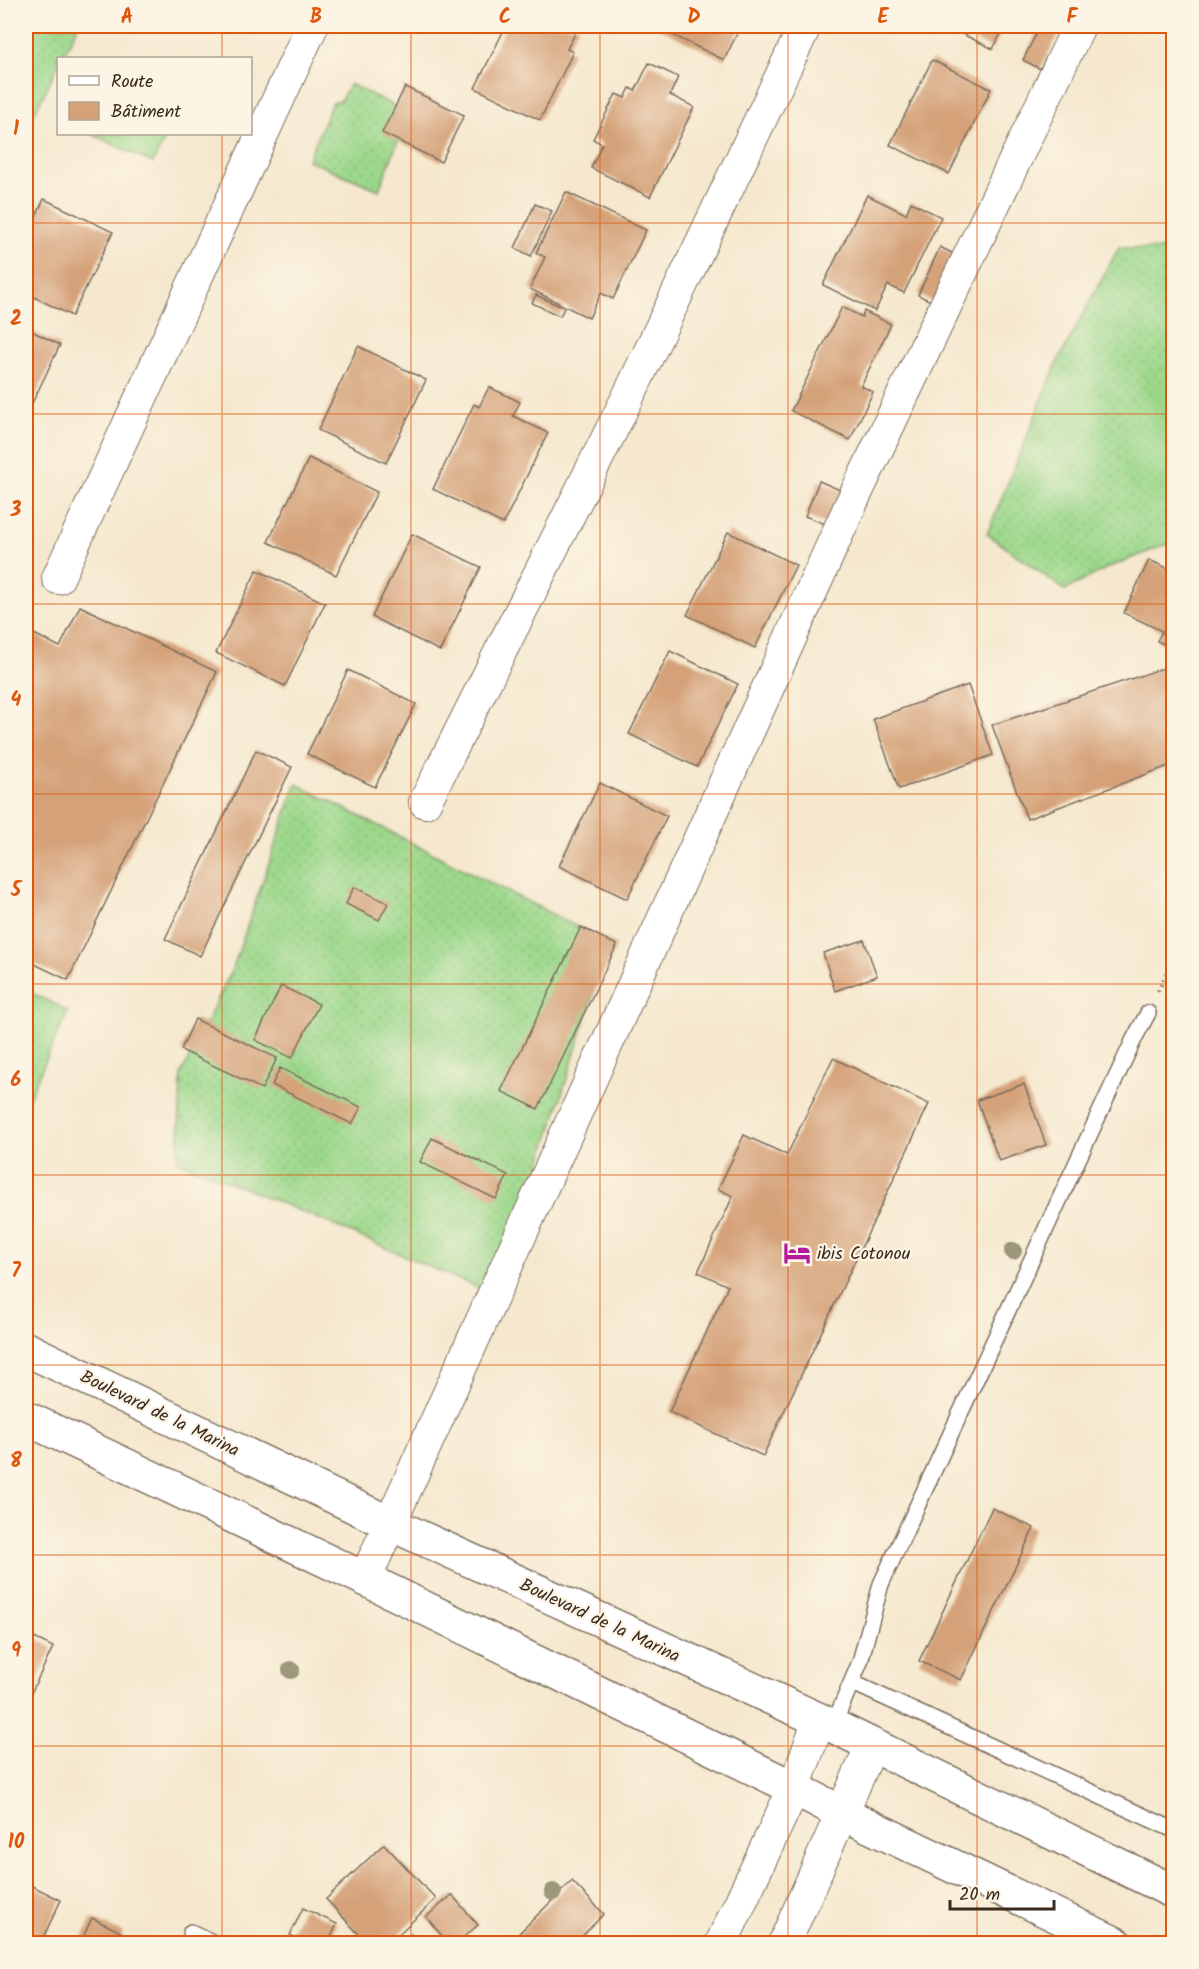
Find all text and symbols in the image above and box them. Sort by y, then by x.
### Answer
text: A [121,2,133,34]
text: B [310,2,322,34]
text: C [499,2,511,34]
text: D [687,2,701,34]
text: E [877,2,889,34]
text: F [1067,2,1079,34]
legend [57,57,252,135]
text: Route [111,68,153,97]
text: Bâtiment [111,98,182,127]
text: 1 [13,114,19,146]
text: 2 [10,304,22,336]
text: 3 [10,495,22,527]
text: 4 [11,685,22,717]
text: 5 [10,875,23,907]
text: 6 [11,1065,22,1097]
hotel icon: ibis Cotonou [782,1238,812,1268]
place label: ibis Cotonou [817,1240,911,1269]
text: 7 [11,1256,21,1288]
street label: Boulevard de la Marina [75,1363,244,1466]
text: 8 [10,1446,22,1478]
street label: Boulevard de la Marina [514,1571,684,1671]
text: 9 [11,1636,21,1668]
text: 10 [8,1827,25,1859]
scale bar [950,1873,1054,1911]
text: 20 m [959,1881,1000,1910]

